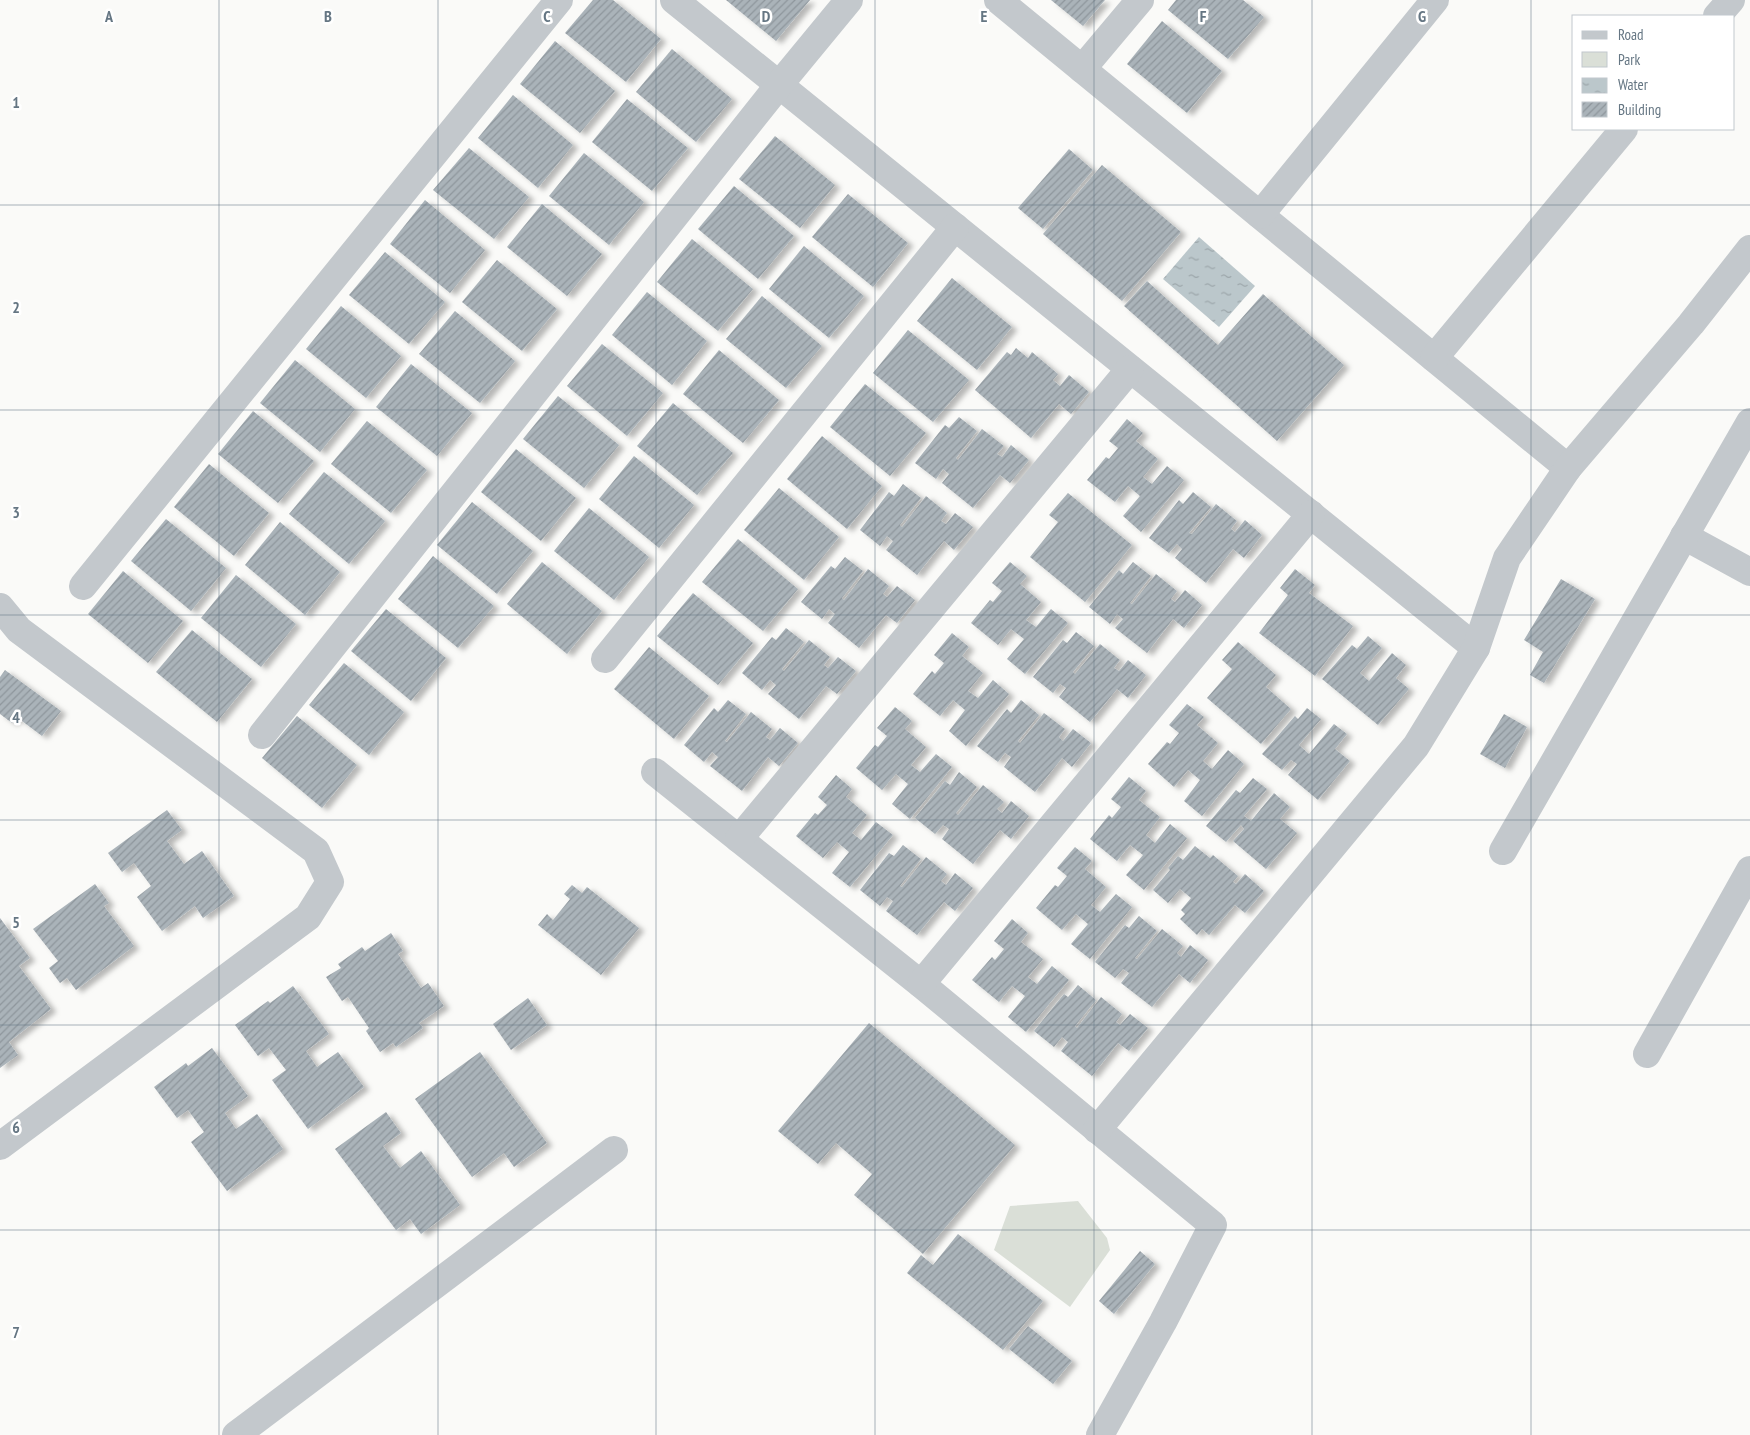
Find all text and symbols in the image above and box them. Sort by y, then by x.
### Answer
text: A [104,6,114,26]
text: B [324,6,332,26]
text: C [543,6,551,26]
text: D [762,6,771,26]
text: E [981,6,988,26]
text: F [1200,6,1207,26]
text: G [1418,6,1426,26]
legend [1572,15,1735,130]
text: Road [1618,25,1644,44]
text: Park [1618,50,1640,69]
text: Water [1618,75,1649,94]
text: 1 [12,92,20,112]
text: Building [1618,100,1661,119]
text: 2 [12,297,20,317]
text: 3 [12,502,20,522]
text: 4 [12,707,20,727]
text: 5 [12,912,20,932]
text: 6 [12,1117,20,1137]
text: 7 [12,1322,20,1342]

